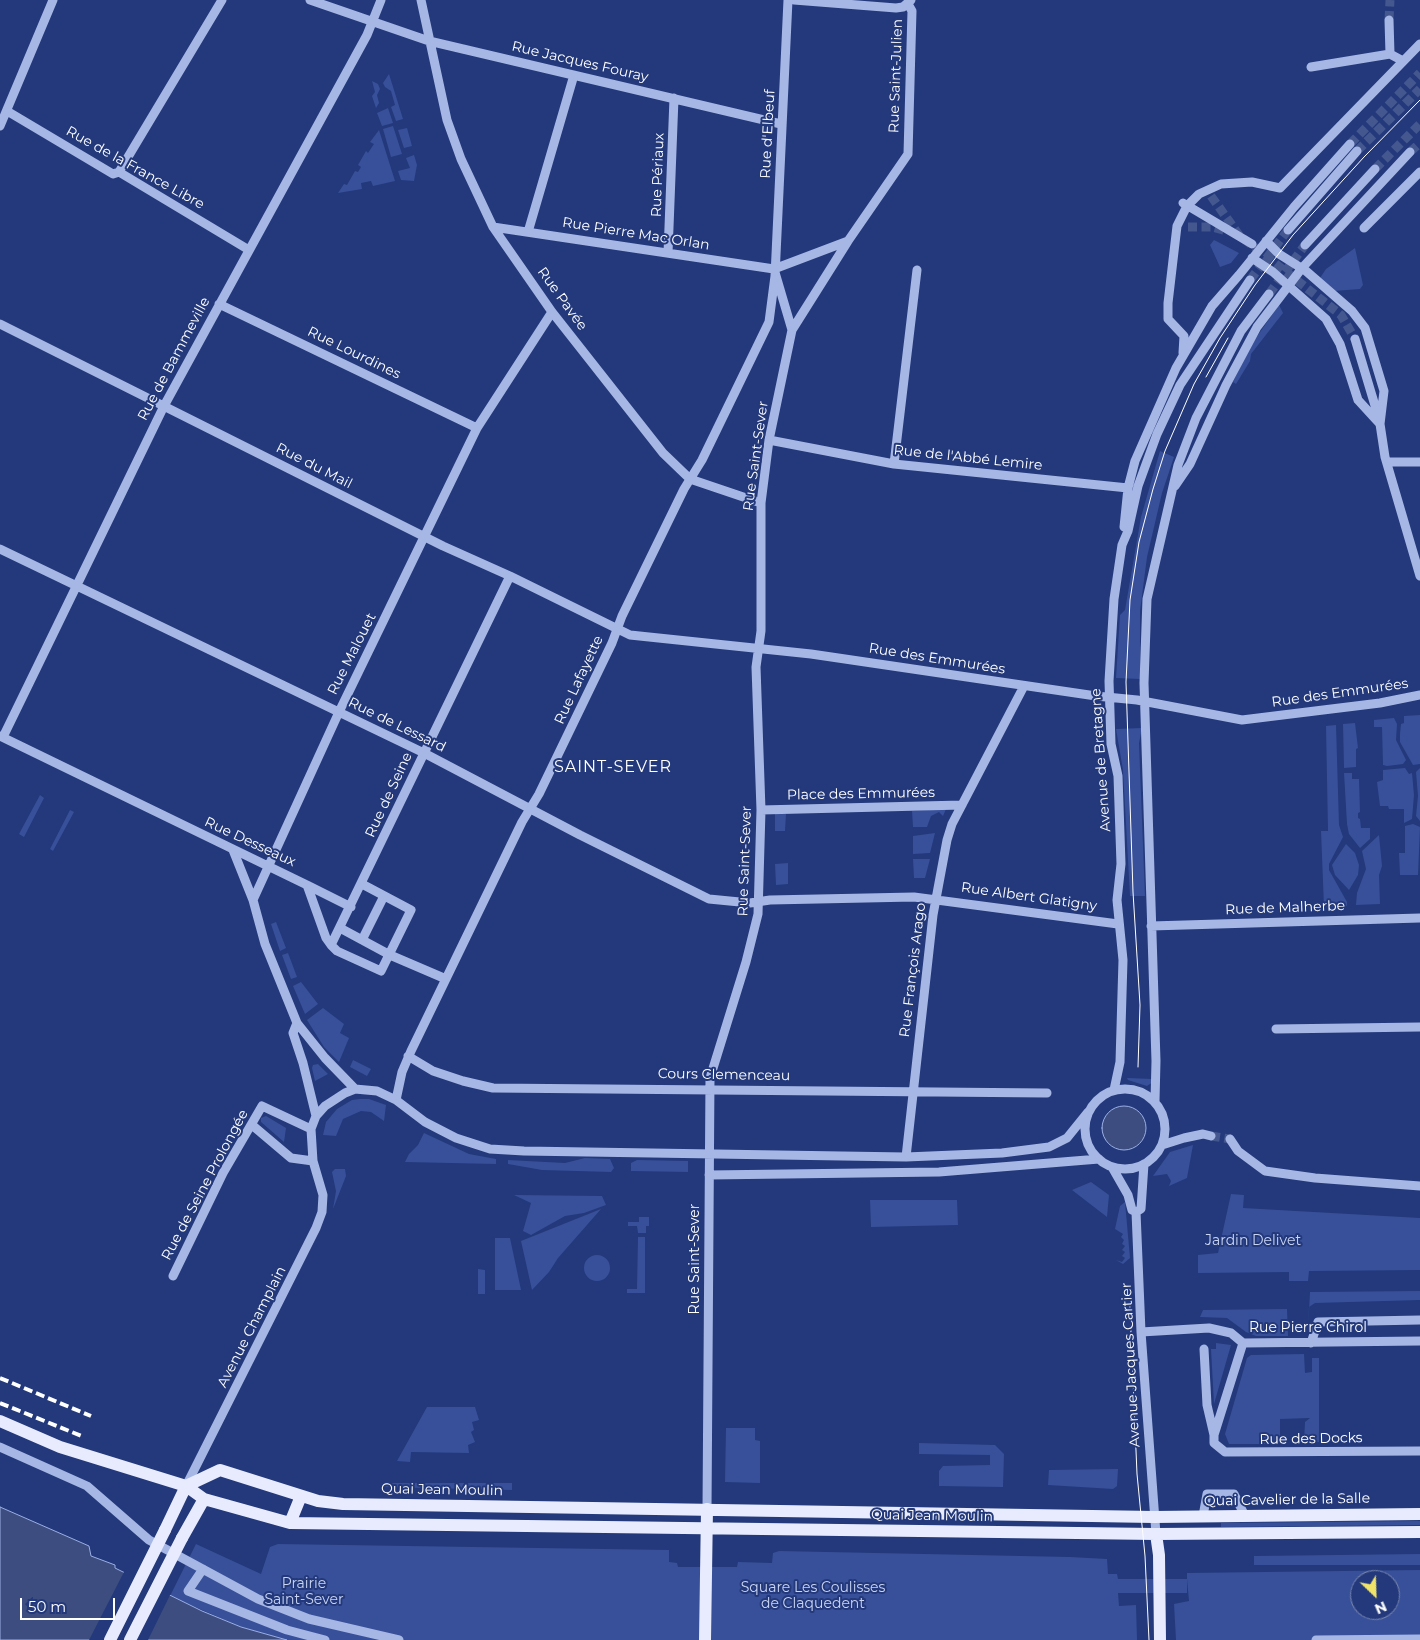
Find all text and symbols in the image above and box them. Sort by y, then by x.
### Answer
street label: Rue Saint-Julien [886,19,906,133]
street label: Rue Jacques Fouray [510,38,650,86]
street label: Rue d'Elbeuf [757,89,779,179]
street label: Rue de la France Libre [63,123,207,213]
street label: Rue Périaux [648,133,668,217]
street label: Rue Pierre Mac Orlan [561,214,711,254]
street label: Rue Pavée [533,264,591,334]
street label: Rue de Bammeville [134,294,214,424]
street label: Rue Lourdines [305,323,403,383]
street label: Rue Saint-Sever [740,400,772,512]
street label: Rue du Mail [273,440,355,492]
street label: Rue de l'Abbé Lemire [893,442,1043,474]
street label: Rue Malouet [324,610,380,698]
street label: Rue Lafayette [551,633,607,727]
street label: Rue des Emmurées [868,640,1006,678]
street label: Rue des Emmurées [1271,675,1409,711]
street label: Avenue de Bretagne [1088,688,1114,832]
street label: Rue de Lessard [345,694,449,756]
street label: Rue de Seine [362,750,416,840]
district label: SAINT-SEVER [553,757,673,777]
street label: Place des Emmurées [787,784,935,804]
street label: Rue Saint-Sever [735,805,755,917]
street label: Rue Desseaux [202,814,298,870]
street label: Rue Albert Glatigny [960,879,1098,915]
street label: Rue de Malherbe [1225,898,1345,918]
street label: Rue François Arago [896,902,930,1038]
street label: Cours Clemenceau [658,1065,790,1085]
street label: Rue de Seine Prolongée [158,1107,252,1263]
street label: Rue Saint-Sever [687,1204,703,1314]
park label: Jardin Delivet [1205,1233,1301,1249]
street label: Avenue Champlain [214,1264,290,1390]
street label: Avenue Jacques Cartier [1118,1282,1144,1448]
street label: Rue Pierre Chirol [1249,1320,1367,1336]
street label: Rue des Docks [1259,1430,1363,1448]
street label: Quai Jean Moulin [381,1481,503,1499]
street label: Quai Cavelier de la Salle [1204,1490,1370,1510]
street label: Quai Jean Moulin [871,1507,993,1525]
north arrow [1350,1570,1400,1620]
park label: Prairie Saint-Sever [264,1576,344,1608]
park label: Square Les Coulisses de Claquedent [741,1580,885,1612]
scale bar [22,1588,118,1620]
text: 50 m [28,1597,66,1616]
text: N [1372,1597,1390,1618]

